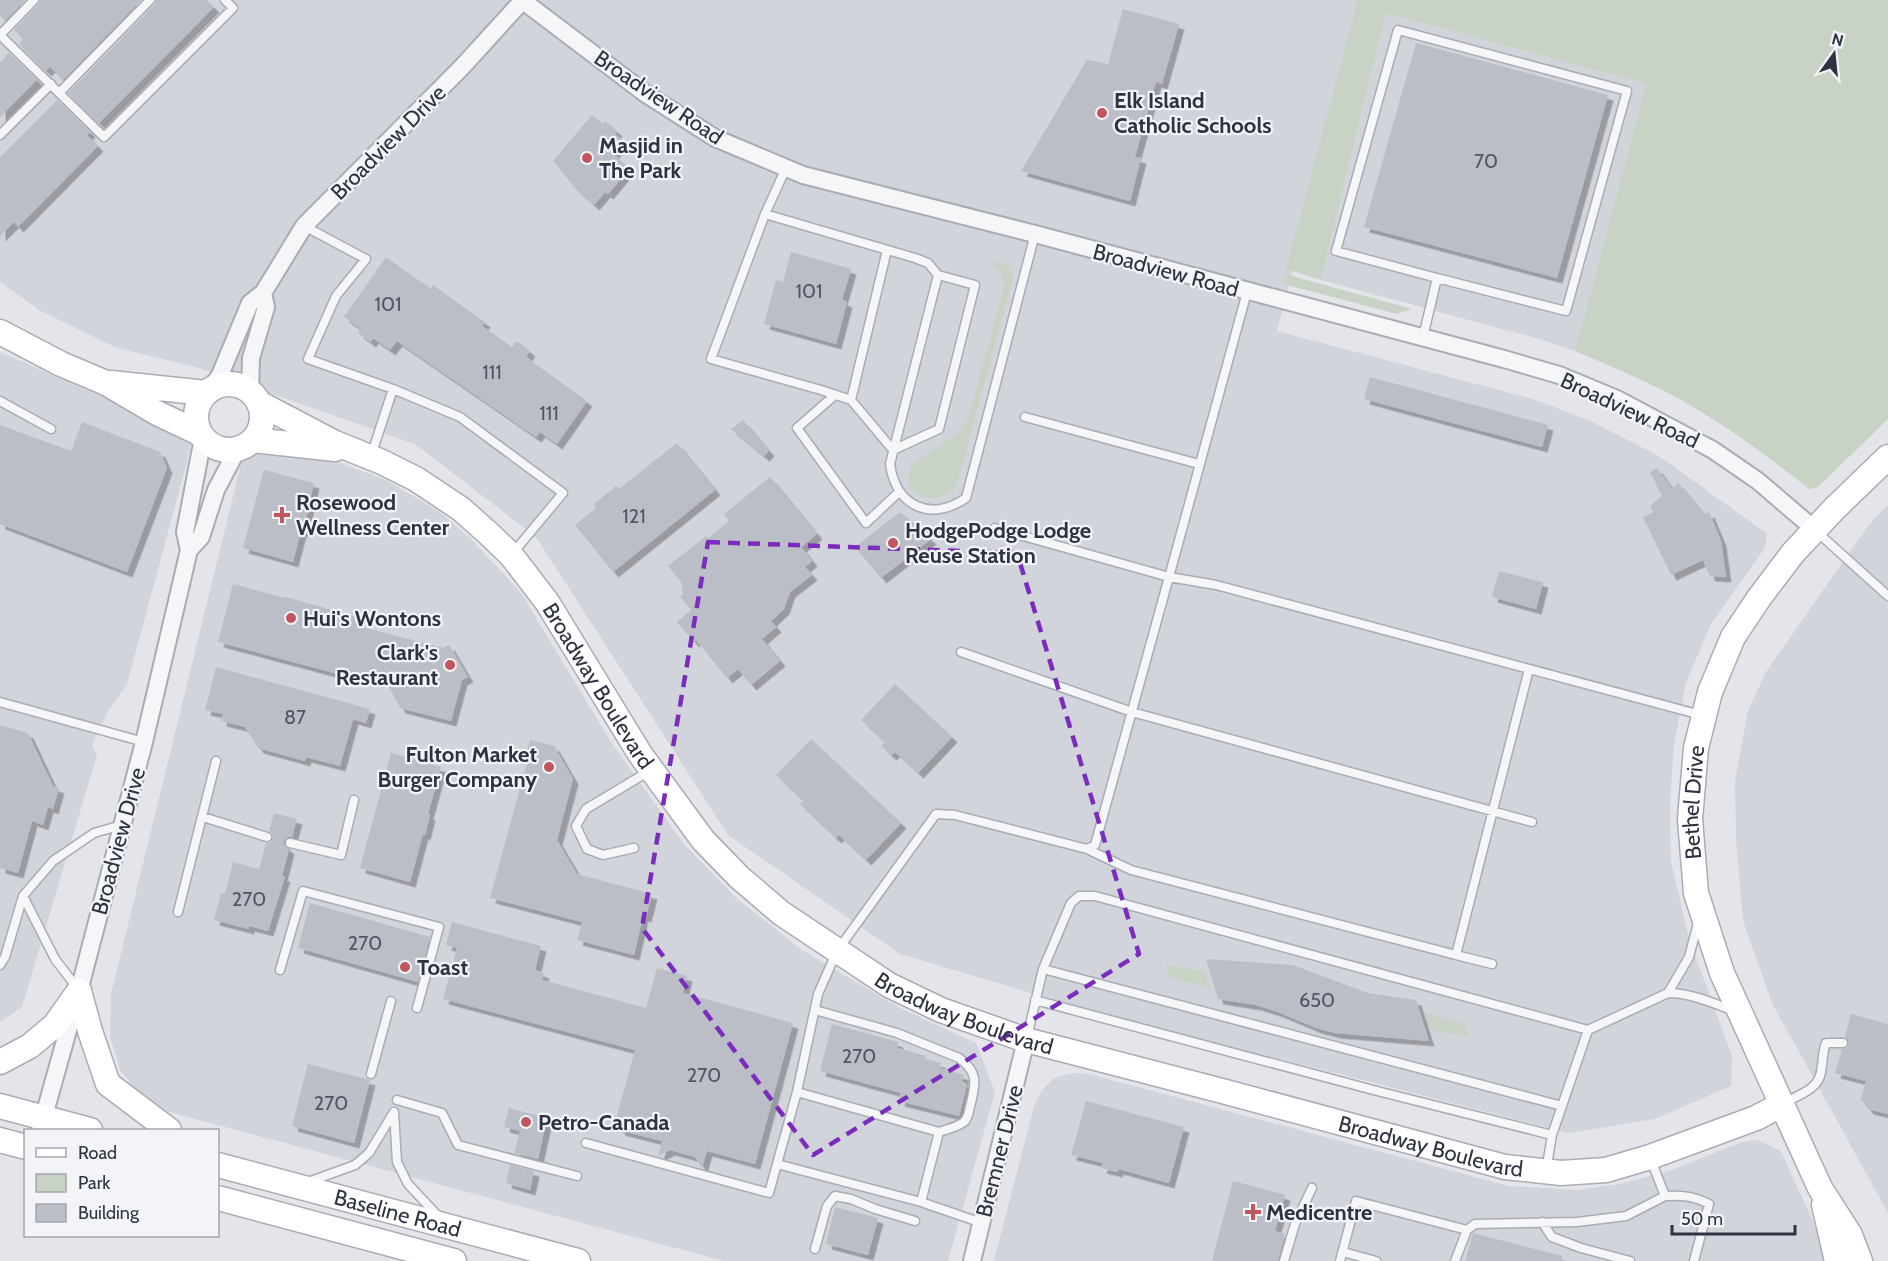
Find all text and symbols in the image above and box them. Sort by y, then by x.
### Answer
north arrow [1804,24,1864,84]
text: N [1830,29,1846,51]
street label: Broadview Road [589,44,728,151]
street label: Broadview Drive [325,79,451,205]
place label: Elk Island Catholic Schools [1114,87,1272,139]
marker: Elk Island Catholic Schools [1095,106,1109,120]
place label: Masjid in The Park [599,132,683,184]
house number: 70 [1474,149,1498,173]
marker: Masjid in The Park [580,151,594,165]
street label: Broadview Road [1090,238,1242,303]
house number: 101 [796,279,823,303]
house number: 101 [375,292,402,316]
house number: 111 [482,360,502,384]
street label: Broadview Road [1556,367,1703,454]
house number: 111 [539,401,559,425]
place label: Rosewood Wellness Center [296,489,450,541]
house number: 121 [622,504,646,528]
marker: Rosewood Wellness Center [273,506,291,524]
place label: HodgePodge Lodge Reuse Station [905,517,1091,569]
marker: HodgePodge Lodge Reuse Station [886,536,900,550]
street label: Broadway Boulevard [537,598,659,774]
place label: Hui's Wontons [303,605,441,632]
marker: Hui's Wontons [284,611,298,625]
place label: Clark's Restaurant [336,639,438,691]
marker: Clark's Restaurant [443,658,457,672]
house number: 87 [284,705,306,729]
place label: Fulton Market Burger Company [378,741,537,793]
street label: Bethel Drive [1677,744,1710,860]
marker: Fulton Market Burger Company [542,760,556,774]
street label: Broadview Drive [86,764,151,918]
house number: 270 [232,887,266,911]
house number: 270 [348,931,382,955]
place label: Toast [417,954,468,981]
marker: Toast [398,960,412,974]
street label: Broadway Boulevard [869,966,1056,1061]
house number: 650 [1299,988,1335,1012]
house number: 270 [842,1044,876,1068]
house number: 270 [687,1063,721,1087]
street label: Bremner Drive [970,1082,1029,1220]
house number: 270 [314,1091,348,1115]
place label: Petro-Canada [538,1109,670,1136]
street label: Broadway Boulevard [1336,1110,1524,1183]
marker: Petro-Canada [519,1115,533,1129]
legend [24,1129,219,1237]
text: Road [78,1142,117,1164]
text: Park [78,1172,111,1194]
street label: Baseline Road [331,1184,464,1243]
scale bar [1672,1198,1795,1236]
place label: Medicentre [1266,1199,1372,1226]
text: Building [78,1202,140,1224]
marker: Medicentre [1244,1203,1262,1221]
text: 50 m [1681,1208,1723,1230]

